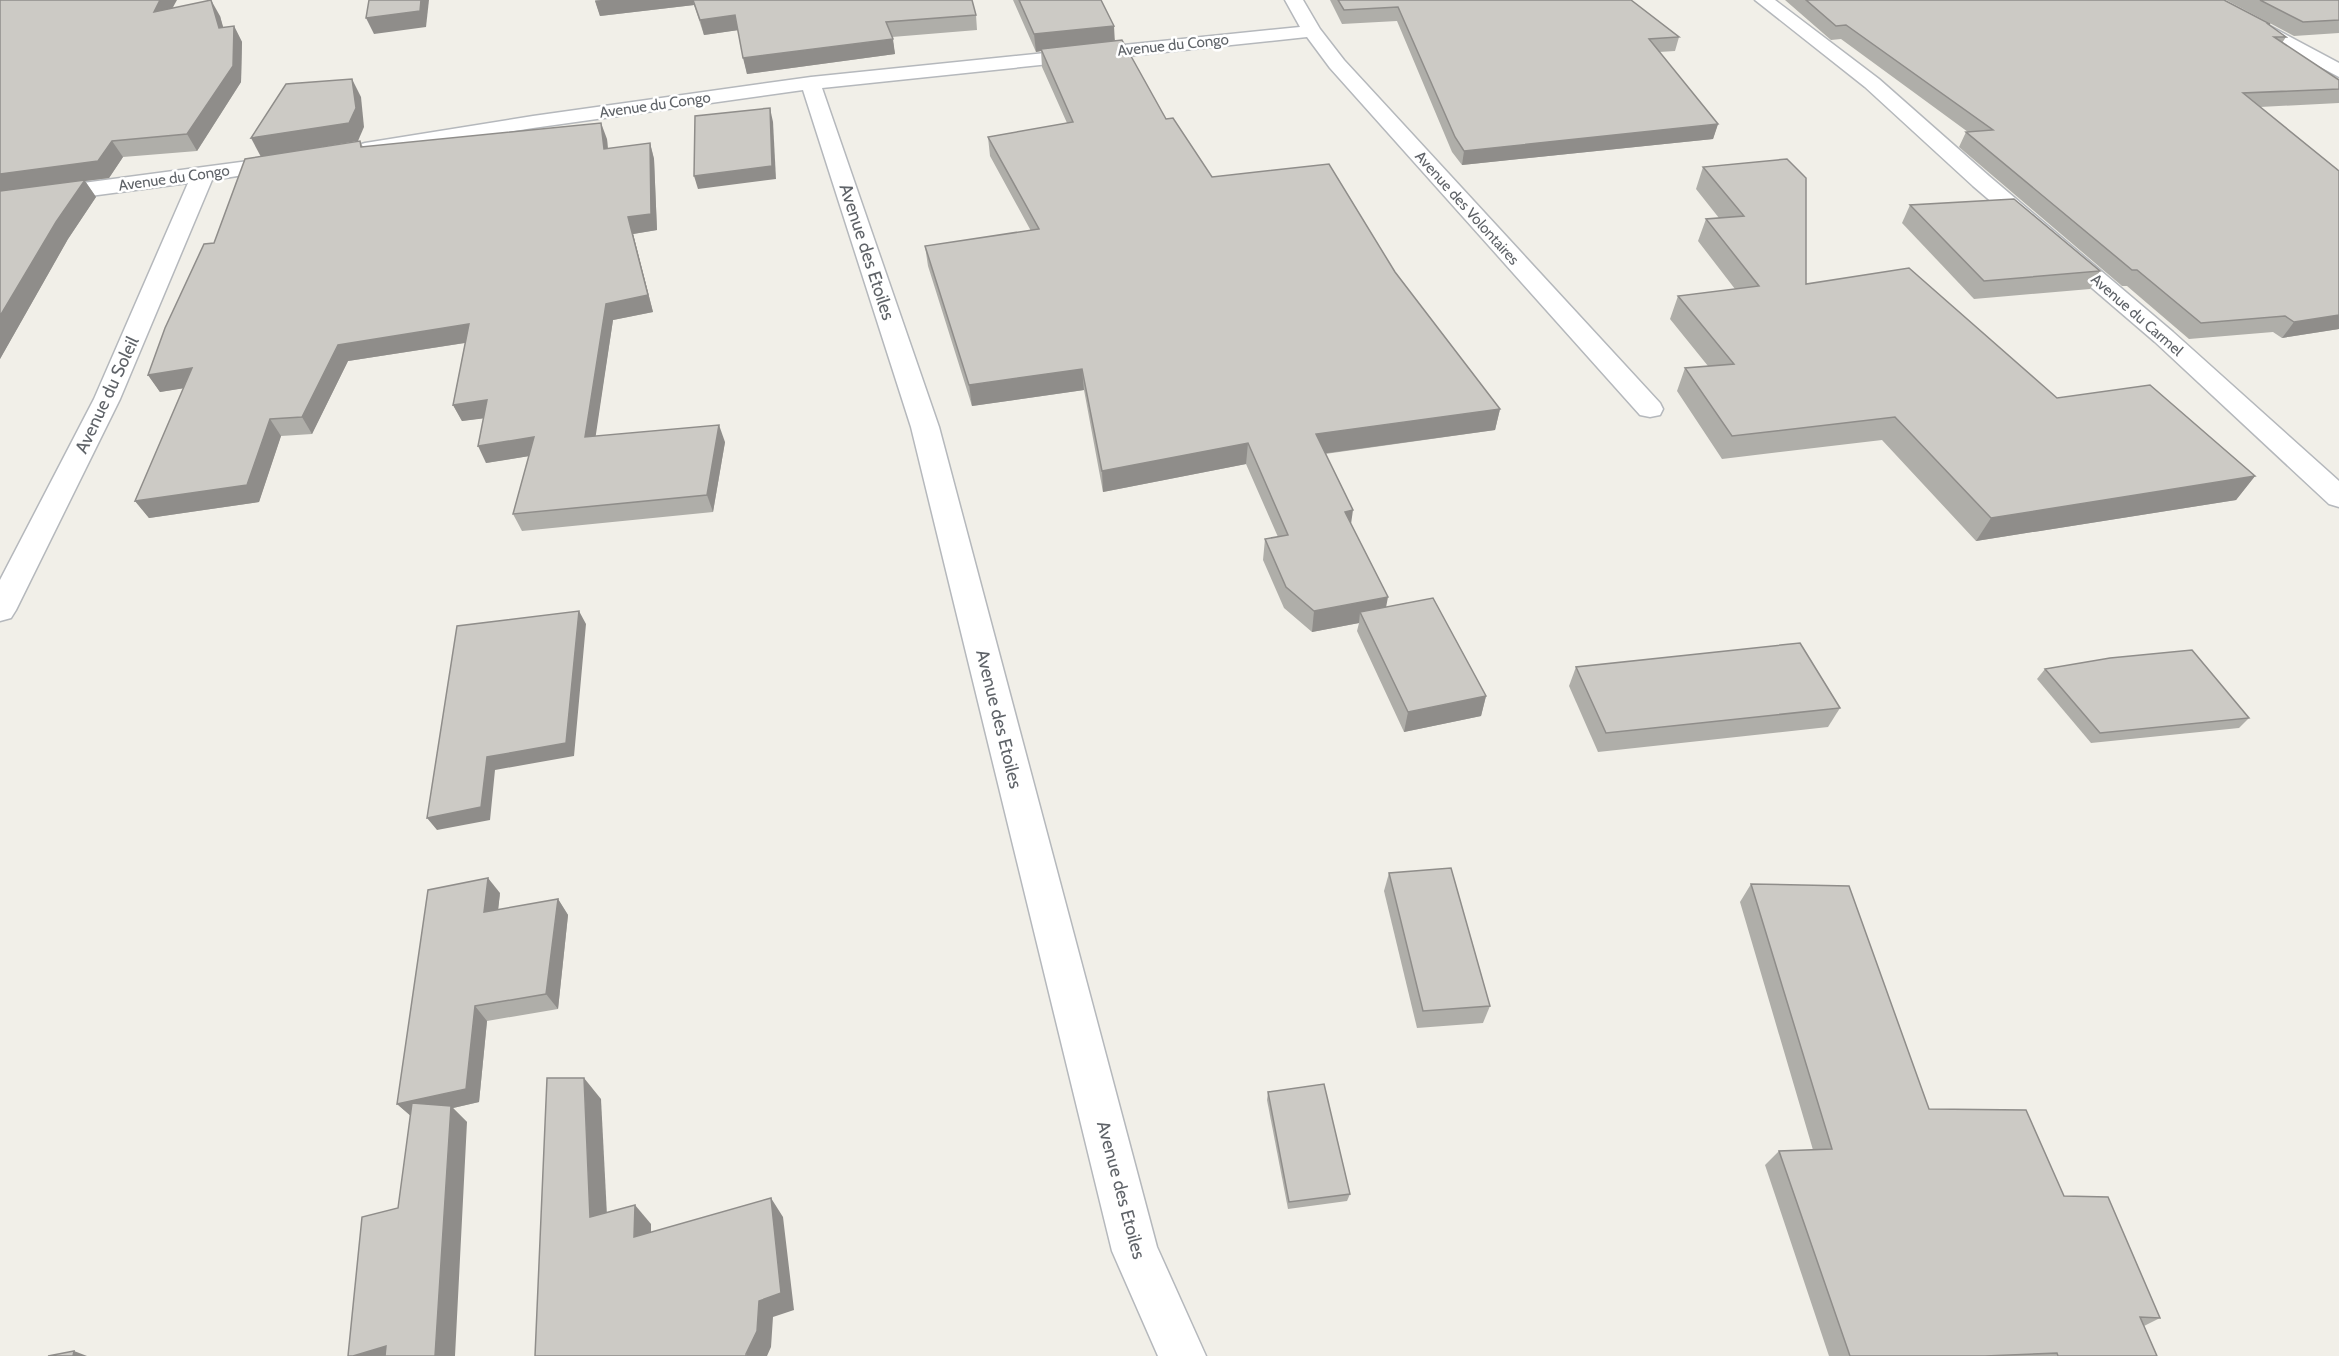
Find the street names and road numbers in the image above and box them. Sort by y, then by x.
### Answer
street label: Avenue du Congo [1116,30,1230,60]
street label: Avenue du Congo [598,88,712,122]
street label: Avenue des Volontaires [1411,147,1523,269]
street label: Avenue du Congo [117,161,231,195]
street label: Avenue des Etoiles [835,181,899,323]
street label: Avenue du Carmel [2087,270,2187,360]
street label: Avenue du Soleil [70,332,144,457]
street label: Avenue des Etoiles [971,647,1027,791]
street label: Avenue des Etoiles [1092,1119,1150,1261]

